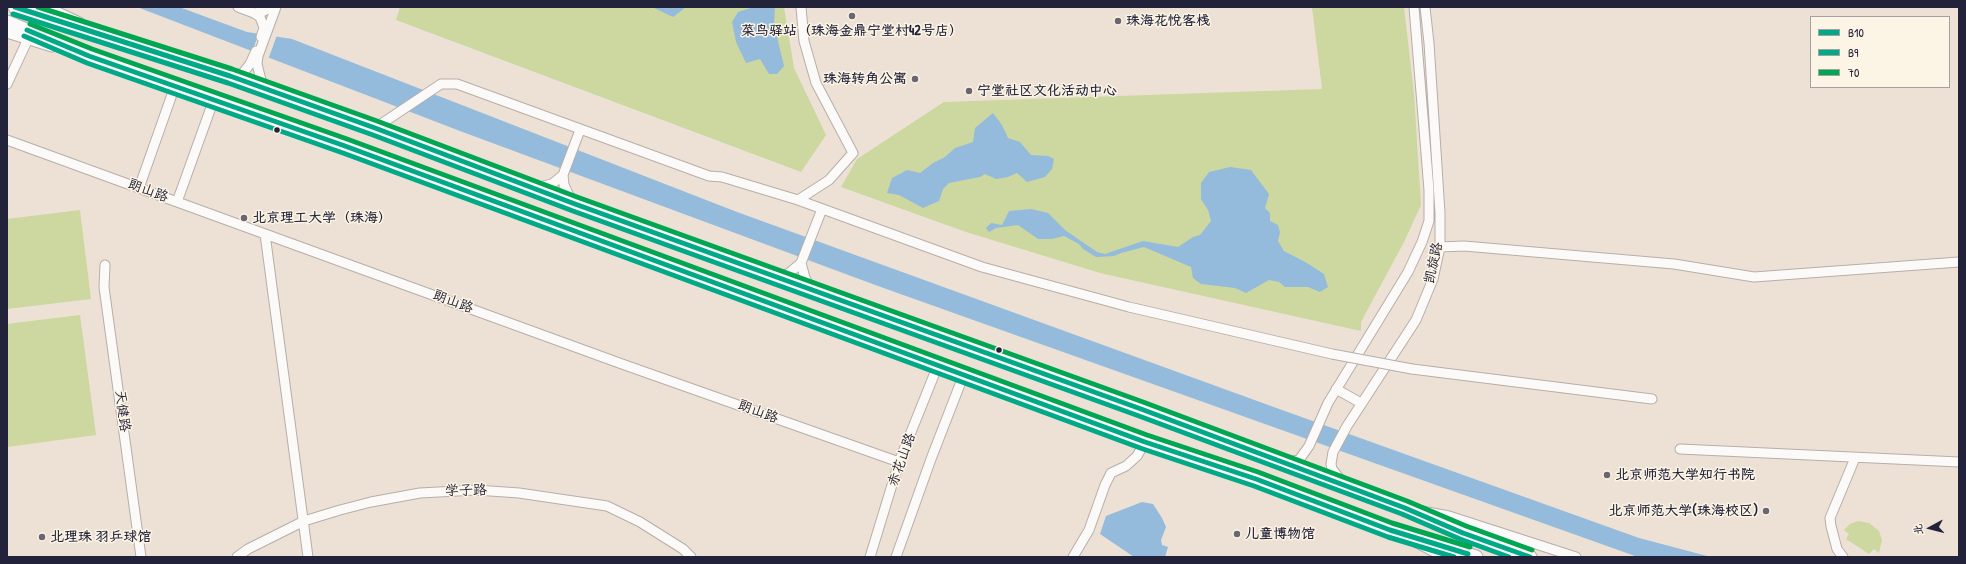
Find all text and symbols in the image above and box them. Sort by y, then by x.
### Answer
marker: 菜鸟驿站（珠海金鼎宁堂村42号店） [847,11,857,21]
place label: 珠海花悦客栈 [1126,13,1210,29]
marker: 珠海花悦客栈 [1113,16,1123,26]
legend [1810,16,1950,88]
place label: 菜鸟驿站（珠海金鼎宁堂村42号店） [741,23,963,39]
text: B10 [1848,24,1864,41]
text: B9 [1848,44,1859,61]
text: 70 [1848,64,1859,81]
place label: 珠海转角公寓 [823,71,907,87]
marker: 珠海转角公寓 [910,74,920,84]
place label: 宁堂社区文化活动中心 [977,83,1117,99]
marker: 宁堂社区文化活动中心 [964,86,974,96]
unlabelled marker [272,125,282,135]
street label: 朗山路 [125,176,171,206]
place label: 北京理工大学（珠海） [252,210,392,226]
marker: 北京理工大学（珠海） [239,213,249,223]
street label: 凯旋路 [1421,241,1447,285]
street label: 朗山路 [430,287,476,317]
unlabelled marker [994,345,1004,355]
street label: 天健路 [111,389,133,433]
street label: 朗山路 [735,397,781,427]
street label: 赤花山路 [885,431,919,489]
place label: 北京师范大学知行书院 [1615,467,1755,483]
marker: 北京师范大学知行书院 [1602,470,1612,480]
street label: 学子路 [445,482,487,500]
place label: 北京师范大学(珠海校区) [1608,503,1758,519]
marker: 北京师范大学(珠海校区) [1761,506,1771,516]
north arrow [1910,508,1950,548]
text: 北 [1910,523,1926,536]
place label: 儿童博物馆 [1245,526,1315,542]
place label: 北理珠 羽乒球馆 [50,529,151,545]
marker: 儿童博物馆 [1232,529,1242,539]
marker: 北理珠 羽乒球馆 [37,532,47,542]

